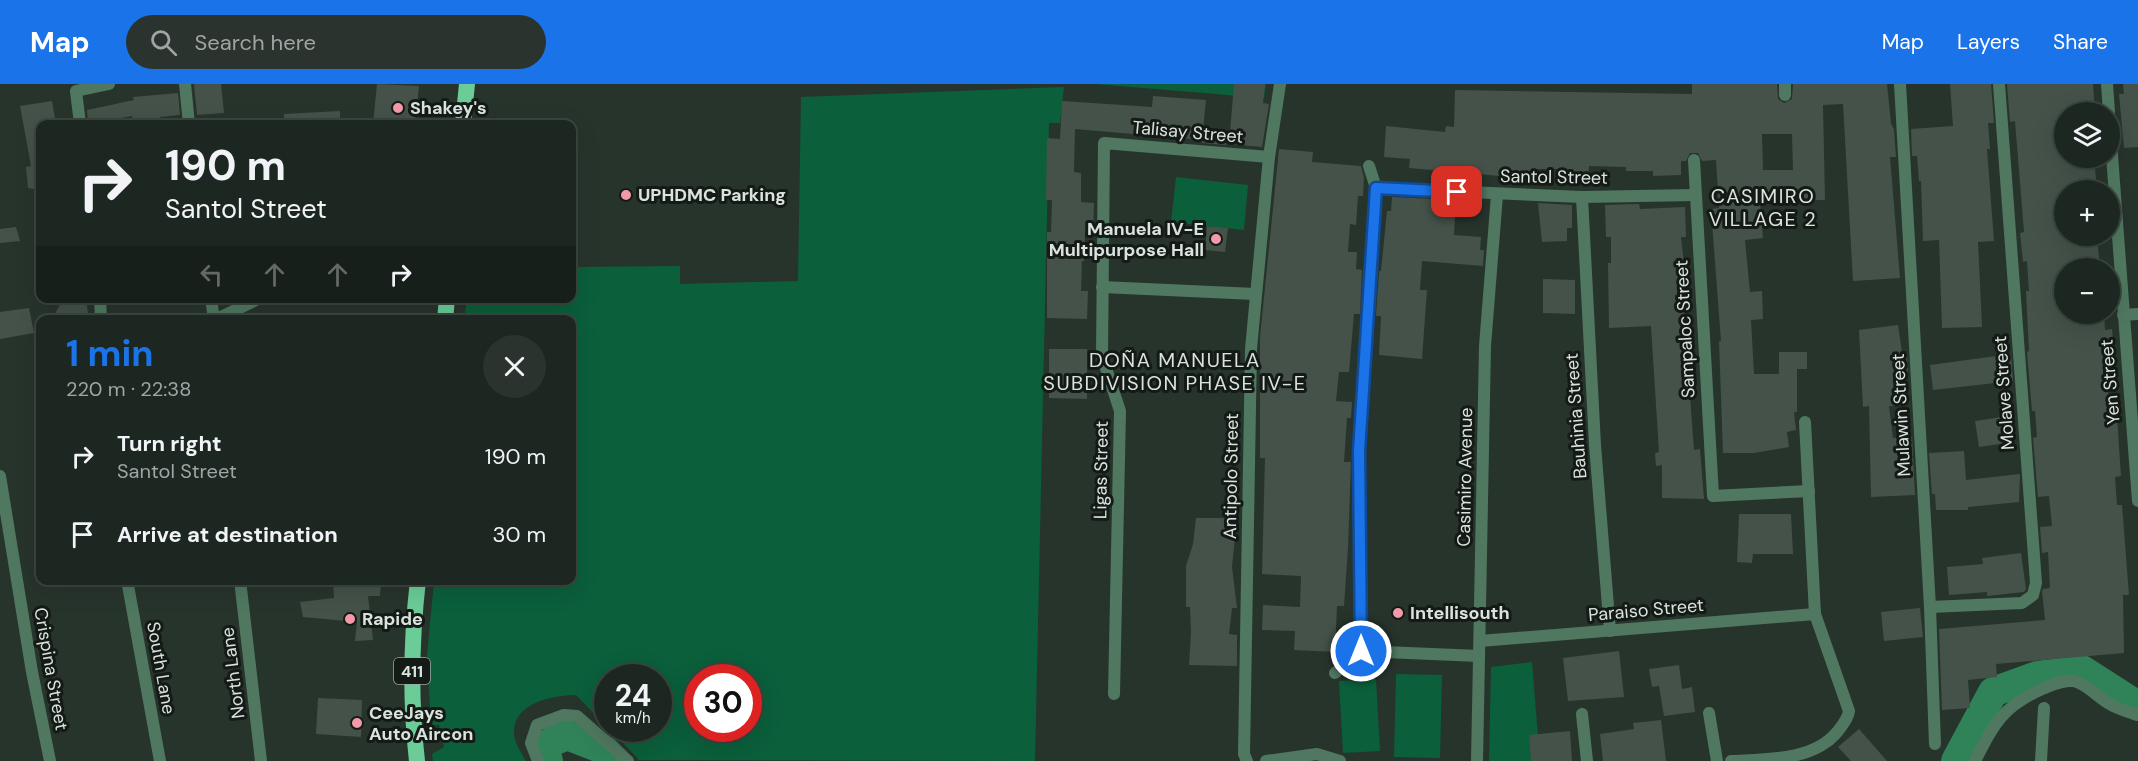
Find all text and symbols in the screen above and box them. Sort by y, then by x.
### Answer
search box [126,15,546,69]
text: Map [30,24,90,61]
icon: search [147,26,180,59]
text: Search here [195,28,316,57]
text: Map [1882,28,1924,56]
text: Layers [1957,28,2020,56]
text: Share [2053,28,2108,56]
place label: Shakey's [410,96,487,120]
marker: Shakey's [391,101,405,115]
map controls [2054,102,2120,324]
button: layers [2054,102,2120,168]
street label: Talisay Street [1132,115,1244,149]
text: 190 m [165,138,286,193]
icon: right [66,144,144,222]
street label: Santol Street [1500,164,1608,190]
pin [1431,166,1482,217]
icon: arrive [1440,175,1473,208]
button: + [2054,180,2120,246]
place label: UPHDMC Parking [638,183,786,207]
district label: CASIMIRO VILLAGE 2 [1709,183,1817,232]
marker: UPHDMC Parking [619,188,633,202]
text: Santol Street [165,191,327,226]
place label: Manuela IV-E Multipurpose Hall [1049,217,1204,262]
marker: Manuela IV-E Multipurpose Hall [1209,232,1223,246]
icon: left [195,258,228,291]
icon: ahead [258,258,291,291]
icon: ahead [321,258,354,291]
icon: right [384,258,417,291]
button: − [2054,258,2120,324]
street label: Sampaloc Street [1669,259,1701,399]
text: 1 min [66,330,154,377]
button: close [483,335,546,398]
street label: Molave Street [1988,335,2020,451]
street label: Yen Street [2094,338,2126,426]
district label: DOÑA MANUELA SUBDIVISION PHASE IV-E [1043,347,1307,396]
street label: Bauhinia Street [1560,352,1592,480]
street label: Mulawin Street [1886,353,1916,477]
text: 220 m · 22:38 [66,376,191,402]
street label: Casimiro Avenue [1452,407,1478,547]
street label: Antipolo Street [1218,413,1244,539]
street label: Ligas Street [1088,421,1114,519]
text: Turn right [117,429,222,458]
icon: right [66,440,99,473]
text: 190 m [485,442,546,471]
text: Santol Street [117,458,237,484]
icon: arrive [66,518,99,551]
text: Arrive at destination [117,520,338,549]
text: 30 m [492,520,546,549]
street label: Paraiso Street [1587,593,1705,627]
place label: Intellisouth [1410,601,1510,625]
street label: Crispina Street [28,606,74,732]
marker: Intellisouth [1391,606,1405,620]
place label: Rapide [362,607,423,631]
marker: Rapide [343,612,357,626]
position arrow [1329,619,1393,683]
street label: South Lane [141,620,181,716]
street label: North Lane [215,626,251,720]
road number: 411 [394,658,430,684]
speed limit sign: 30 [684,664,762,742]
text: 24 [615,676,651,715]
place label: CeeJays Auto Aircon [369,701,473,746]
text: km/h [615,708,651,728]
marker: CeeJays Auto Aircon [350,716,364,730]

